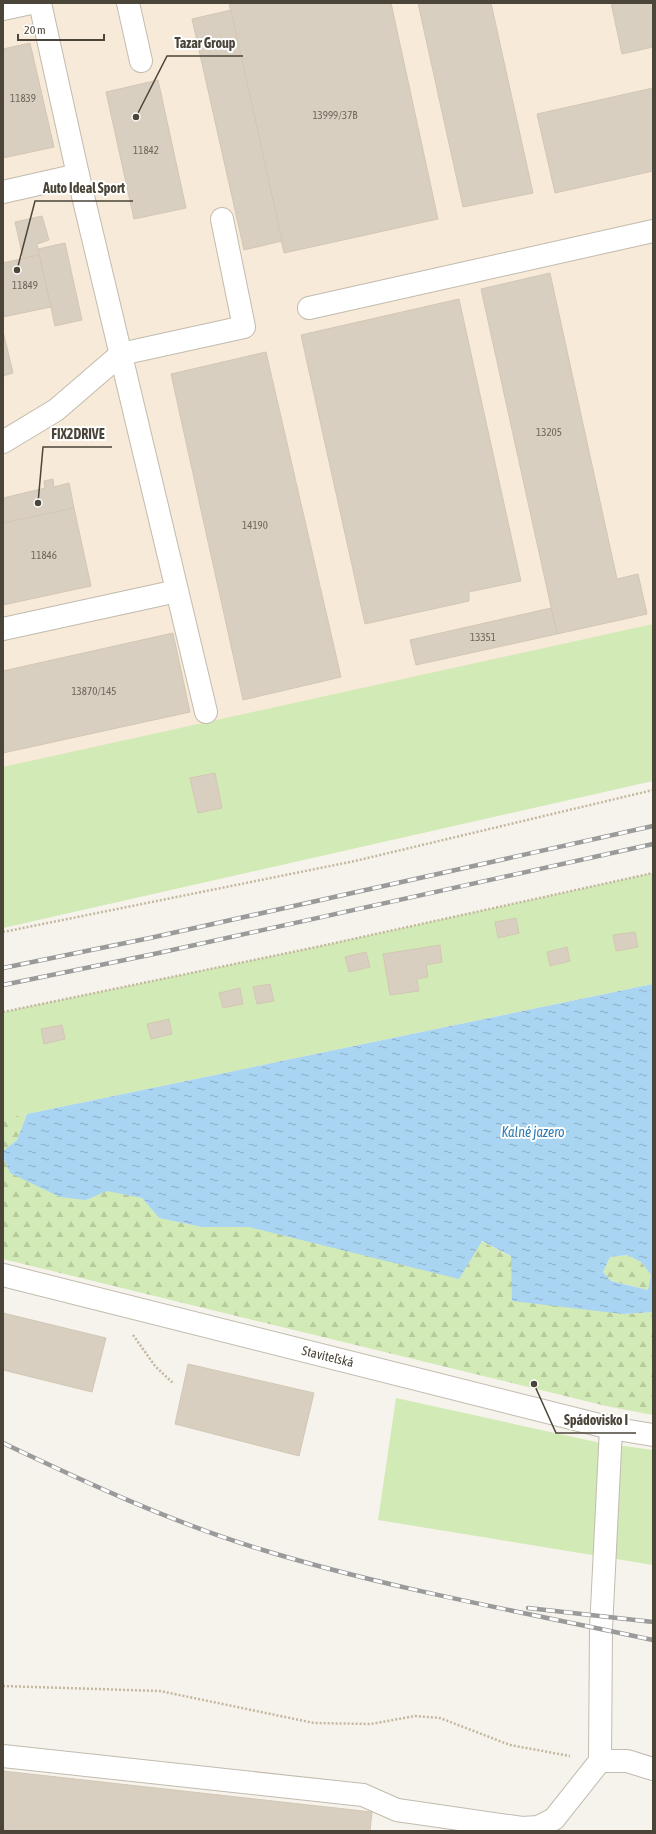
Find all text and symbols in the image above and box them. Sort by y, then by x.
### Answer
scale bar [18,16,104,42]
text: 20 m [24,23,46,37]
callout: Tazar Group [167,30,243,56]
text: Tazar Group [175,35,236,51]
house number: 11839 [10,92,36,104]
house number: 13999/37B [312,109,358,121]
house number: 11842 [133,144,159,156]
callout: Auto Ideal Sport [35,175,133,201]
text: Auto Ideal Sport [42,180,125,196]
house number: 11849 [12,279,38,291]
callout: FIX2DRIVE [43,421,112,447]
text: FIX2DRIVE [51,426,105,442]
house number: 13205 [536,426,562,438]
house number: 14190 [242,519,268,531]
house number: 11846 [31,549,57,561]
house number: 13351 [470,631,496,643]
house number: 13870/145 [71,685,117,697]
water label: Kalné jazero [501,1124,565,1140]
street label: Staviteľská [300,1343,355,1370]
callout: Spádovisko I [556,1407,636,1433]
text: Spádovisko I [564,1412,628,1428]

